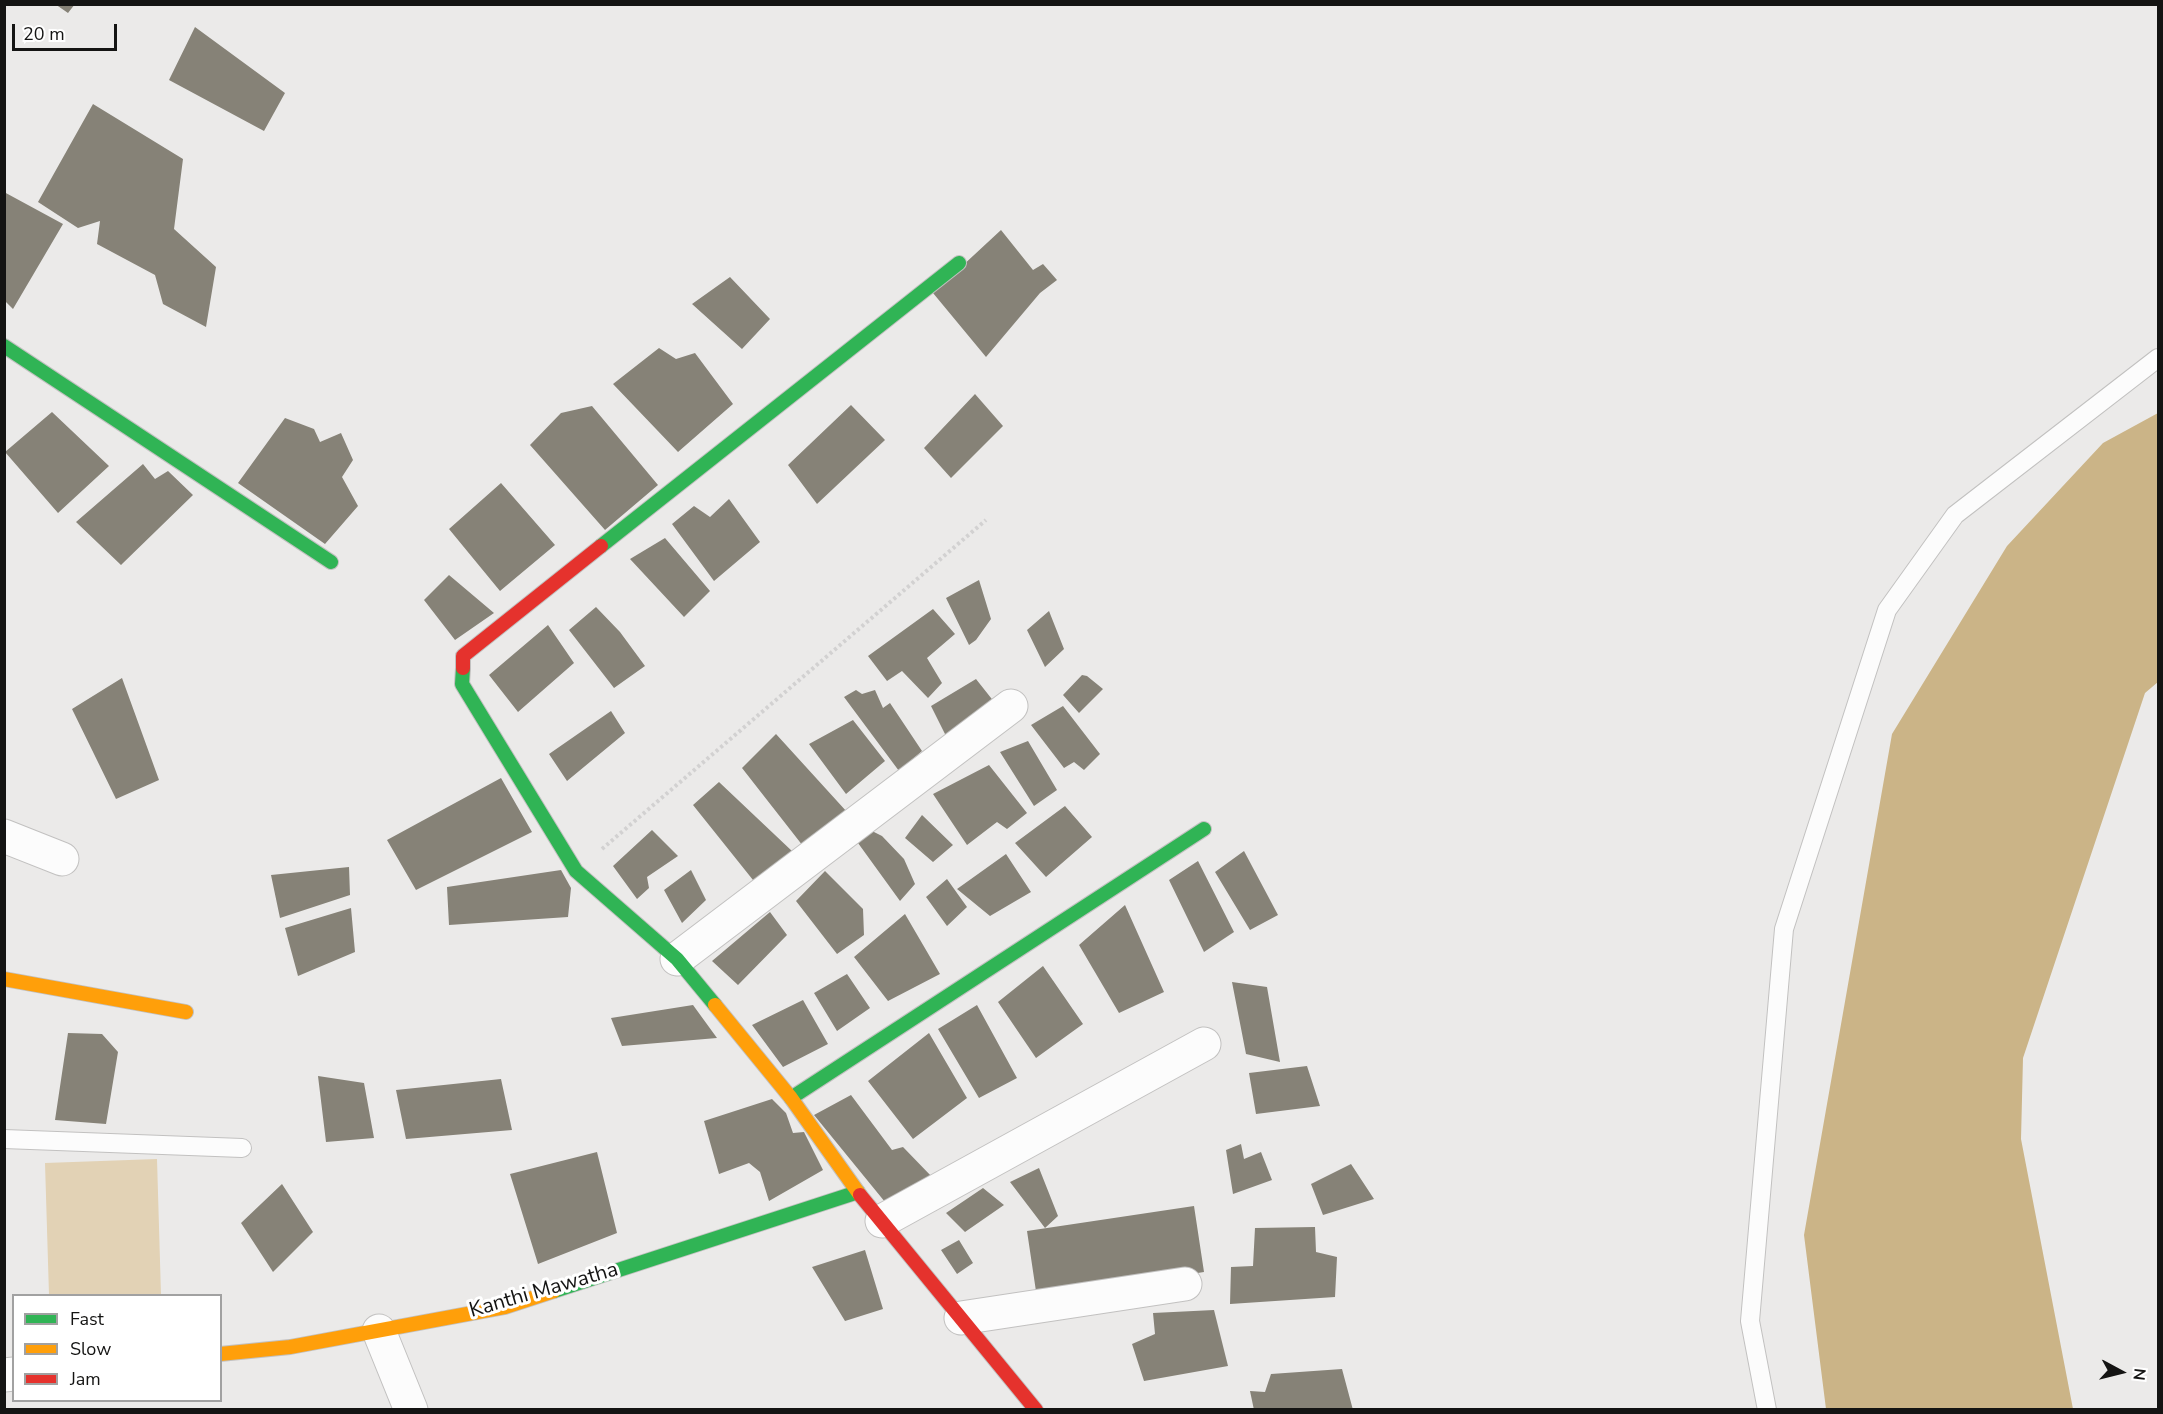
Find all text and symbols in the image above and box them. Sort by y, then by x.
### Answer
scale bar [15,12,120,50]
text: 20 m [23,22,65,46]
street label: Kanthi Mawatha [467,1258,621,1324]
legend [12,1294,222,1402]
text: Fast [70,1307,104,1331]
text: Slow [70,1337,111,1361]
north arrow [2091,1342,2151,1402]
text: Jam [70,1367,101,1391]
text: N [2127,1367,2151,1381]

